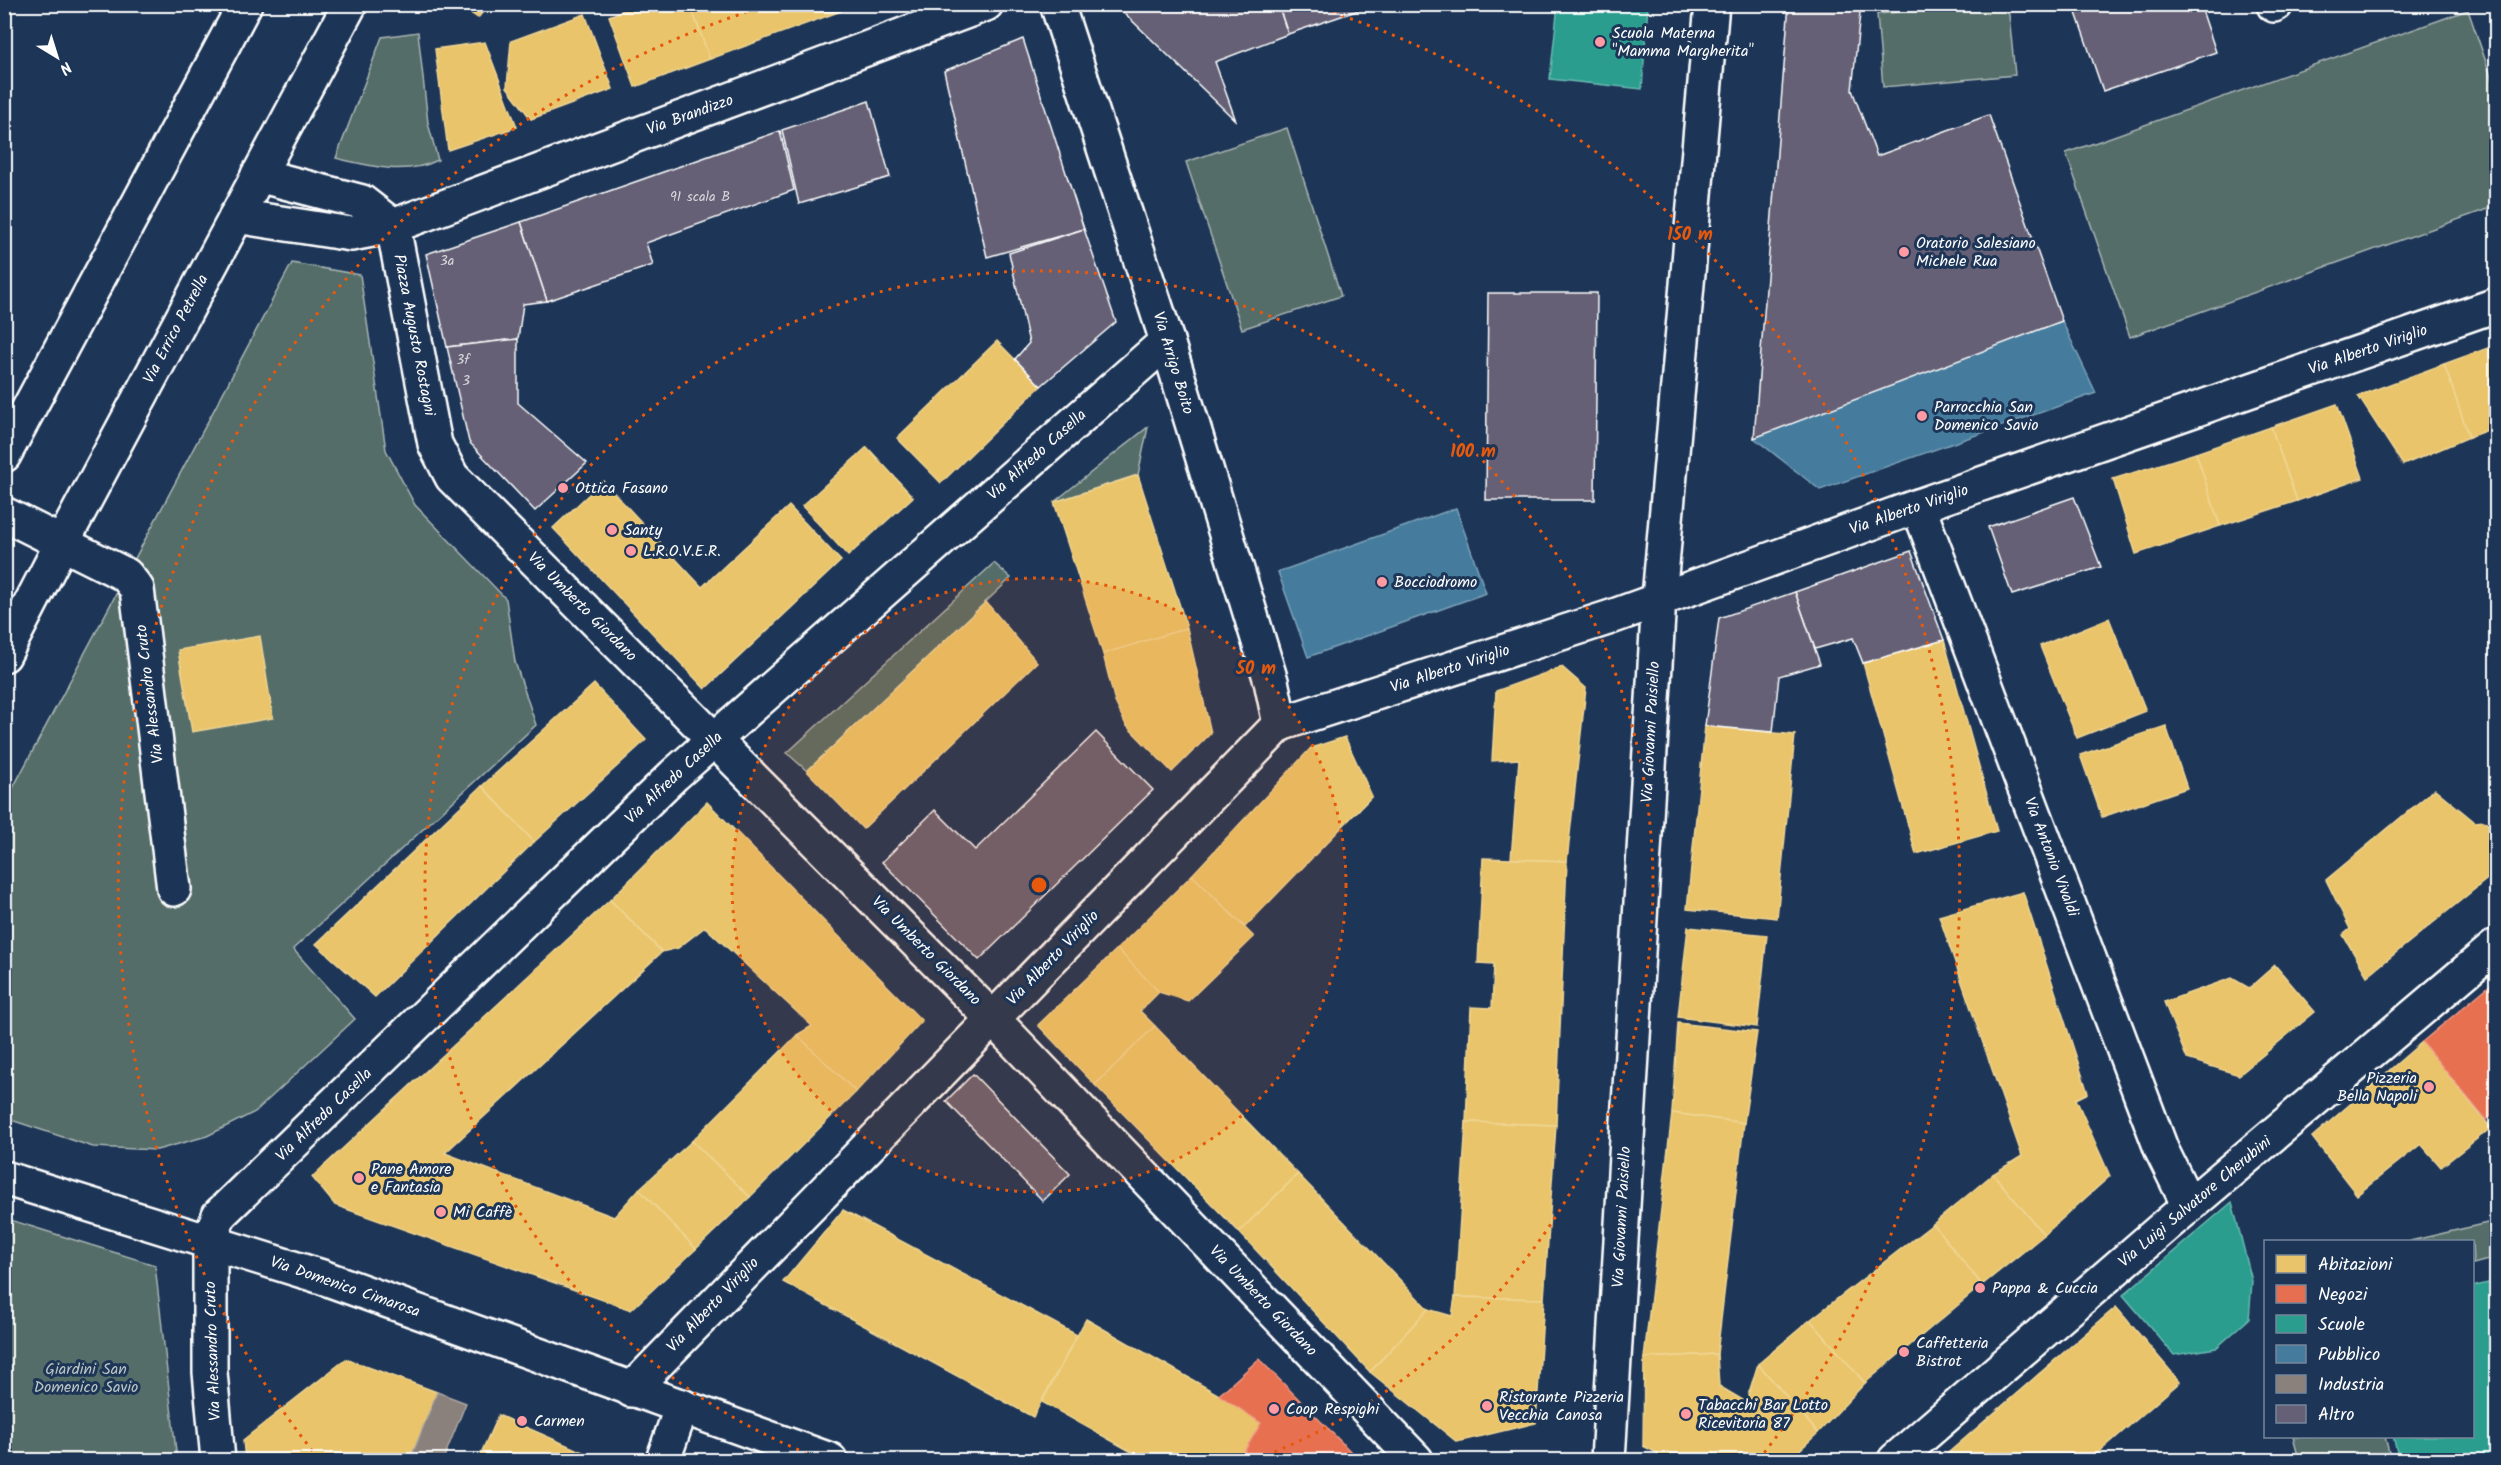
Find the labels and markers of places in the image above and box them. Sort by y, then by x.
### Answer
place label: Scuola Materna "Mamma Margherita" [1612,21,1754,64]
marker: Scuola Materna "Mamma Margherita" [1593,35,1607,49]
place label: Oratorio Salesiano Michele Rua [1916,231,2036,274]
marker: Oratorio Salesiano Michele Rua [1897,245,1911,259]
place label: Parrocchia San Domenico Savio [1934,395,2038,438]
marker: Parrocchia San Domenico Savio [1915,409,1929,423]
place label: Ottica Fasano [575,476,668,501]
marker: Ottica Fasano [556,481,570,495]
place label: Santy [624,518,663,543]
marker: Santy [605,523,619,537]
place label: L.R.O.V.E.R. [643,539,721,564]
marker: L.R.O.V.E.R. [624,544,638,558]
place label: Bocciodromo [1394,570,1477,595]
marker: Bocciodromo [1375,575,1389,589]
centre of rings [1029,875,1049,895]
place label: Pizzeria Bella Napoli [2337,1066,2418,1109]
marker: Pizzeria Bella Napoli [2422,1080,2436,1094]
place label: Pane Amore e Fantasia [371,1157,452,1200]
marker: Pane Amore e Fantasia [352,1171,366,1185]
place label: Mi Caffè [453,1200,512,1225]
marker: Mi Caffè [434,1205,448,1219]
place label: Pappa & Cuccia [1992,1276,2098,1301]
marker: Pappa & Cuccia [1973,1281,1987,1295]
place label: Caffetteria Bistrot [1916,1331,1989,1374]
marker: Caffetteria Bistrot [1897,1345,1911,1359]
place label: Ristorante Pizzeria Vecchia Canosa [1499,1385,1624,1428]
place label: Tabacchi Bar Lotto Ricevitoria 87 [1698,1393,1828,1436]
place label: Coop Respighi [1286,1397,1380,1422]
marker: Ristorante Pizzeria Vecchia Canosa [1480,1399,1494,1413]
marker: Coop Respighi [1267,1402,1281,1416]
marker: Tabacchi Bar Lotto Ricevitoria 87 [1679,1407,1693,1421]
place label: Carmen [534,1409,585,1434]
marker: Carmen [515,1414,529,1428]

